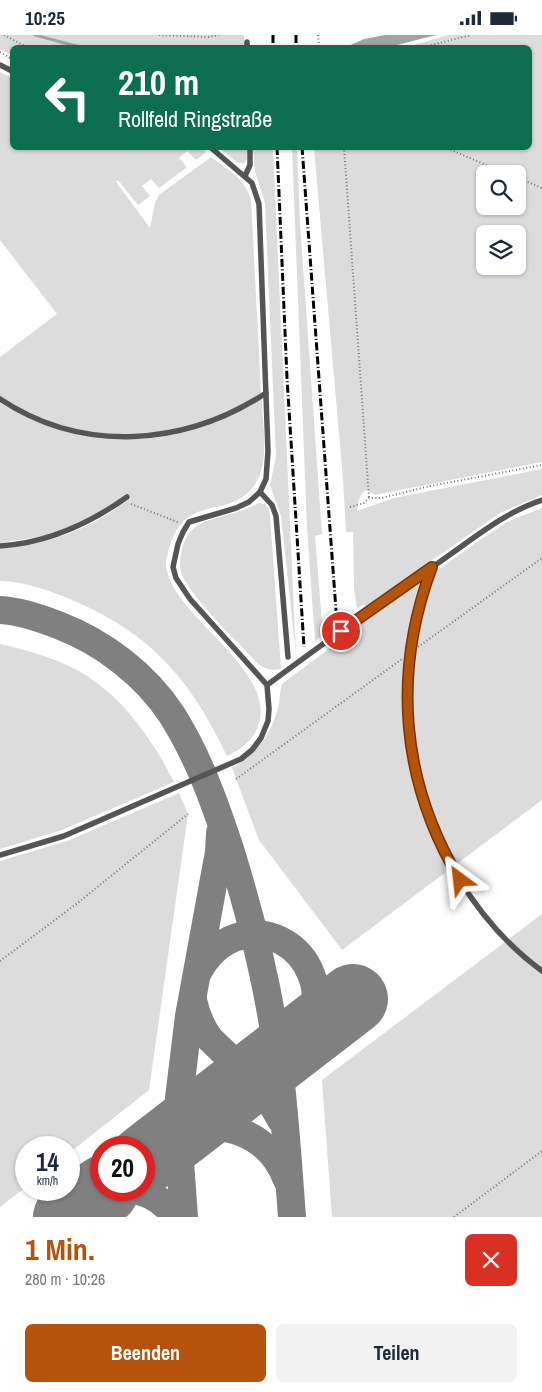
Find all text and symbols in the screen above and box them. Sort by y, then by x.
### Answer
text: 10:25 [25,5,65,31]
text: 210 m [118,59,199,106]
icon: left [35,65,100,130]
text: Rollfeld Ringstraße [118,104,272,134]
map controls [476,165,526,275]
button: search [476,165,526,215]
button: layers [476,225,526,275]
pin [320,610,362,652]
icon: arrive [327,617,355,645]
position arrow [433,853,485,905]
speed limit sign: 20 [90,1136,155,1201]
text: 14 [36,1145,59,1179]
text: km/h [37,1173,58,1189]
text: 1 Min. [25,1229,95,1269]
button: close [465,1234,517,1286]
text: 280 m · 10:26 [25,1268,105,1290]
button: Beenden [25,1324,266,1382]
button: Teilen [276,1324,517,1382]

